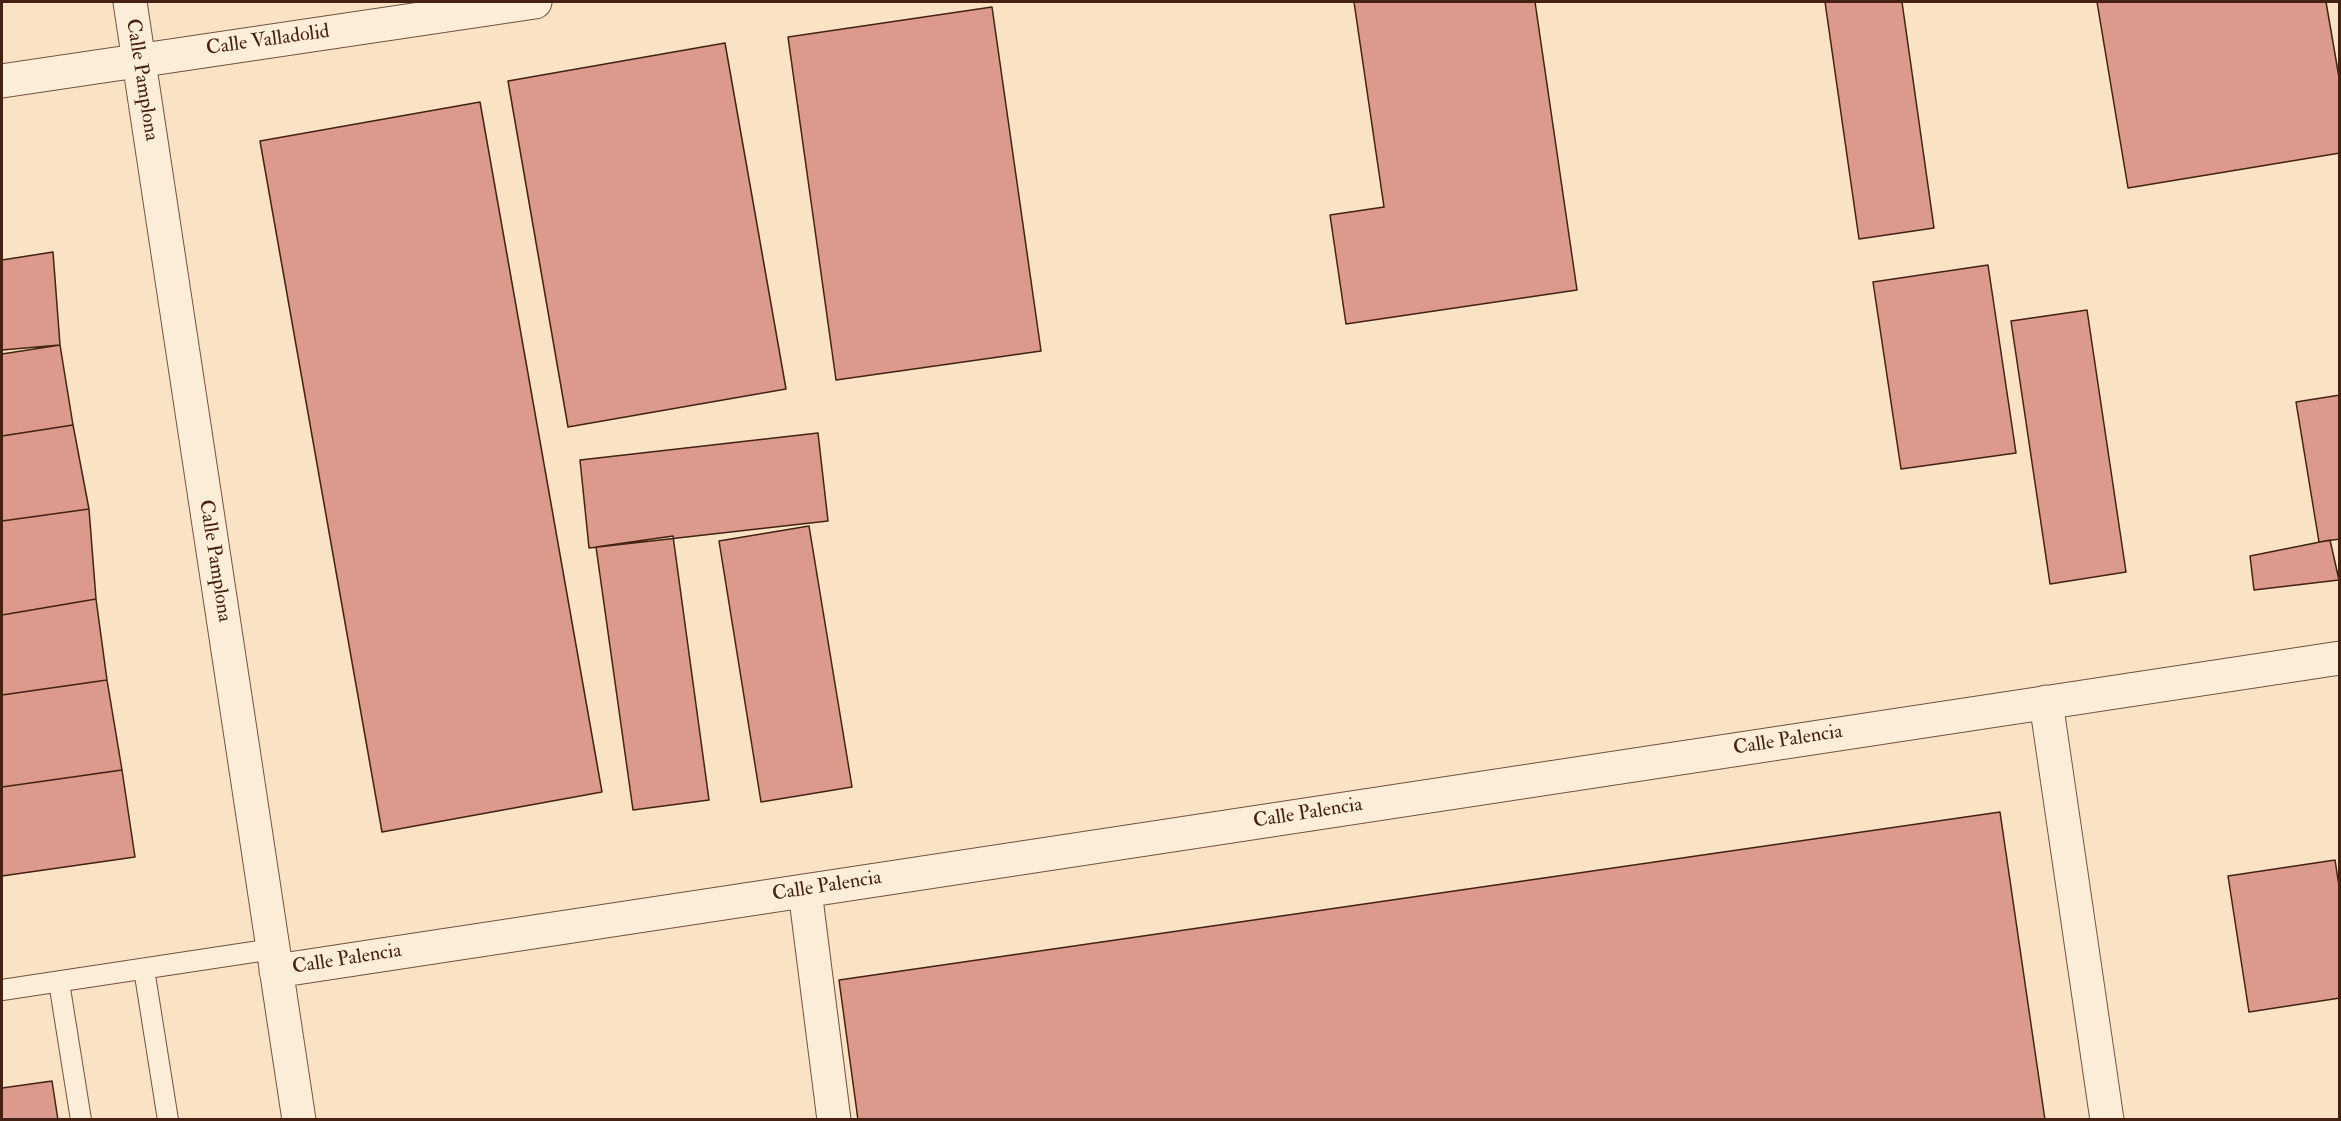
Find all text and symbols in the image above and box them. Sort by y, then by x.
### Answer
street label: Calle Pamplona [119,17,163,143]
street label: Calle Valladolid [205,20,331,62]
street label: Calle Pamplona [192,498,236,624]
street label: Calle Palencia [1732,721,1844,761]
street label: Calle Palencia [1252,794,1364,834]
street label: Calle Palencia [771,867,883,907]
street label: Calle Palencia [291,940,403,980]

